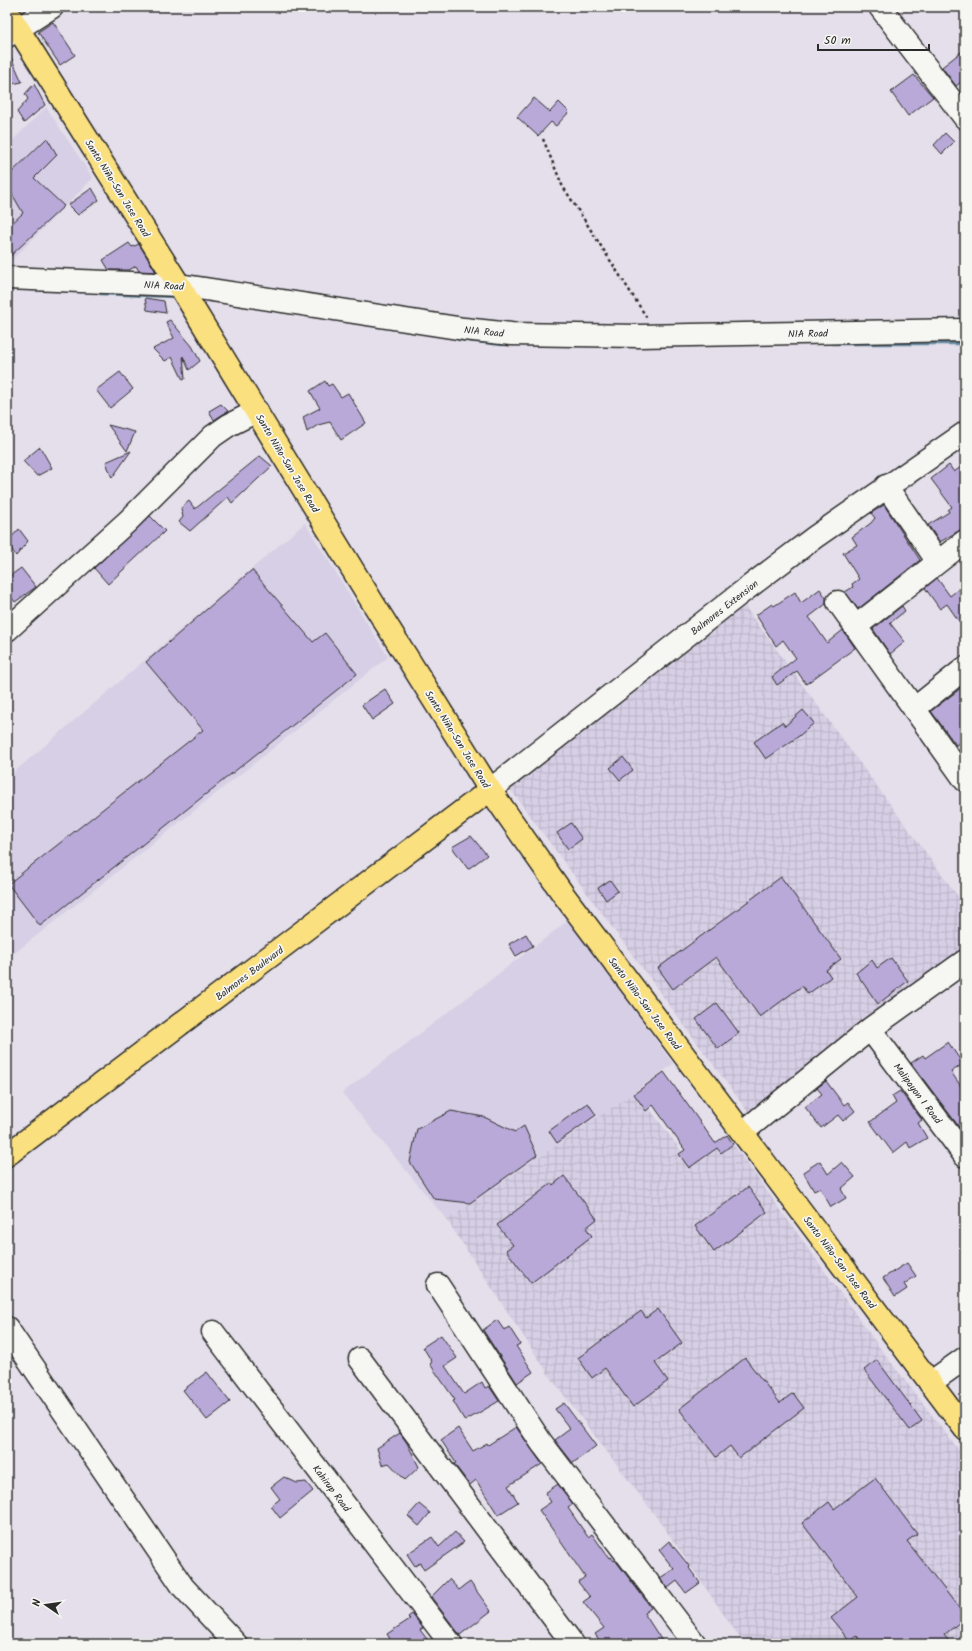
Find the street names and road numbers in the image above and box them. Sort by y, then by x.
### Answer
street label: Santo Niño-San Jose Road [81,137,154,241]
street label: NIA Road [144,277,185,295]
street label: NIA Road [463,322,506,342]
street label: NIA Road [788,326,829,342]
street label: Santo Niño-San Jose Road [251,411,324,517]
street label: Balmores Extension [687,576,762,639]
street label: Santo Niño-San Jose Road [421,688,494,792]
street label: Balmores Boulevard [212,942,288,1005]
street label: Santo Niño-San Jose Road [604,954,685,1054]
street label: Malipayon I Road [889,1060,946,1128]
street label: Santo Niño-San Jose Road [799,1213,880,1313]
street label: Kahirup Road [308,1462,355,1516]

